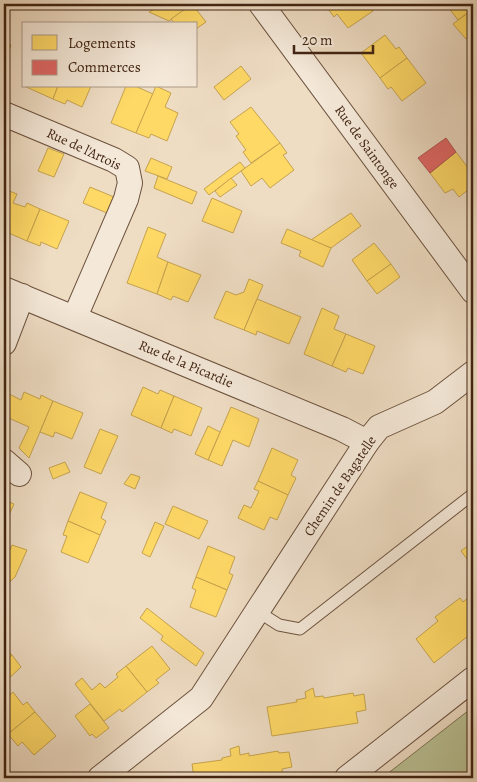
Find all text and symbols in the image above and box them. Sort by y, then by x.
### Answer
legend [22,22,198,88]
scale bar [294,22,373,54]
text: 20 m [302,30,333,50]
text: Logements [68,33,136,53]
text: Commerces [68,57,141,77]
street label: Rue de Saintonge [330,101,404,193]
street label: Rue de l'Artois [44,123,124,175]
street label: Rue de la Picardie [136,336,236,392]
street label: Chemin de Bagatelle [299,432,381,540]

